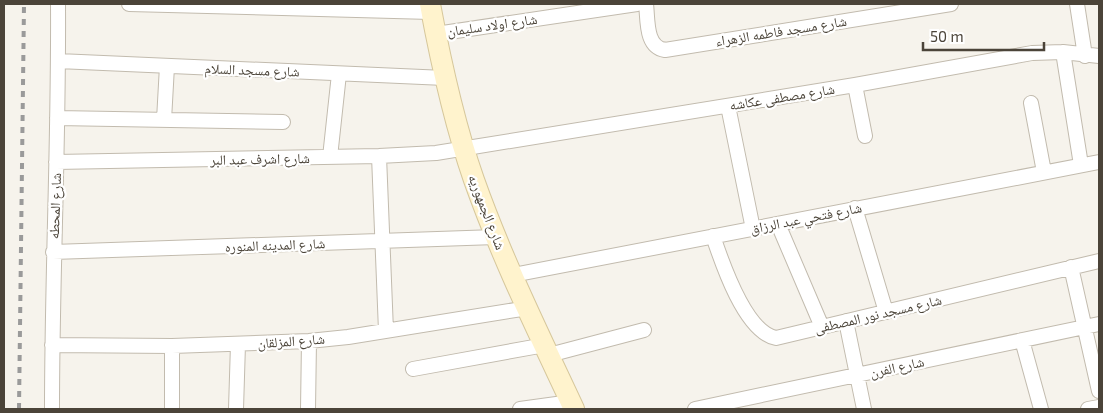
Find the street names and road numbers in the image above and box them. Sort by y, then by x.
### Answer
street label: شارع اولاد سليمان [446,10,538,41]
street label: شارع مسجد فاطمه الزهراء [714,12,848,51]
street label: شارع مسجد السلام [204,59,300,82]
street label: شارع مصطفى عكاشه [728,80,836,115]
street label: شارع اشرف عبد البر [209,149,310,170]
street label: شارع الجمهوريه [463,172,510,253]
street label: شارع المحطه [45,173,66,239]
street label: شارع فتحي عبد الرزاق [749,198,864,240]
street label: شارع المدينه المنوره [224,234,326,257]
street label: شارع مسجد نور المصطفى [813,291,944,338]
street label: شارع المزلقان [257,330,325,353]
street label: شارع الفرن [868,352,926,383]

